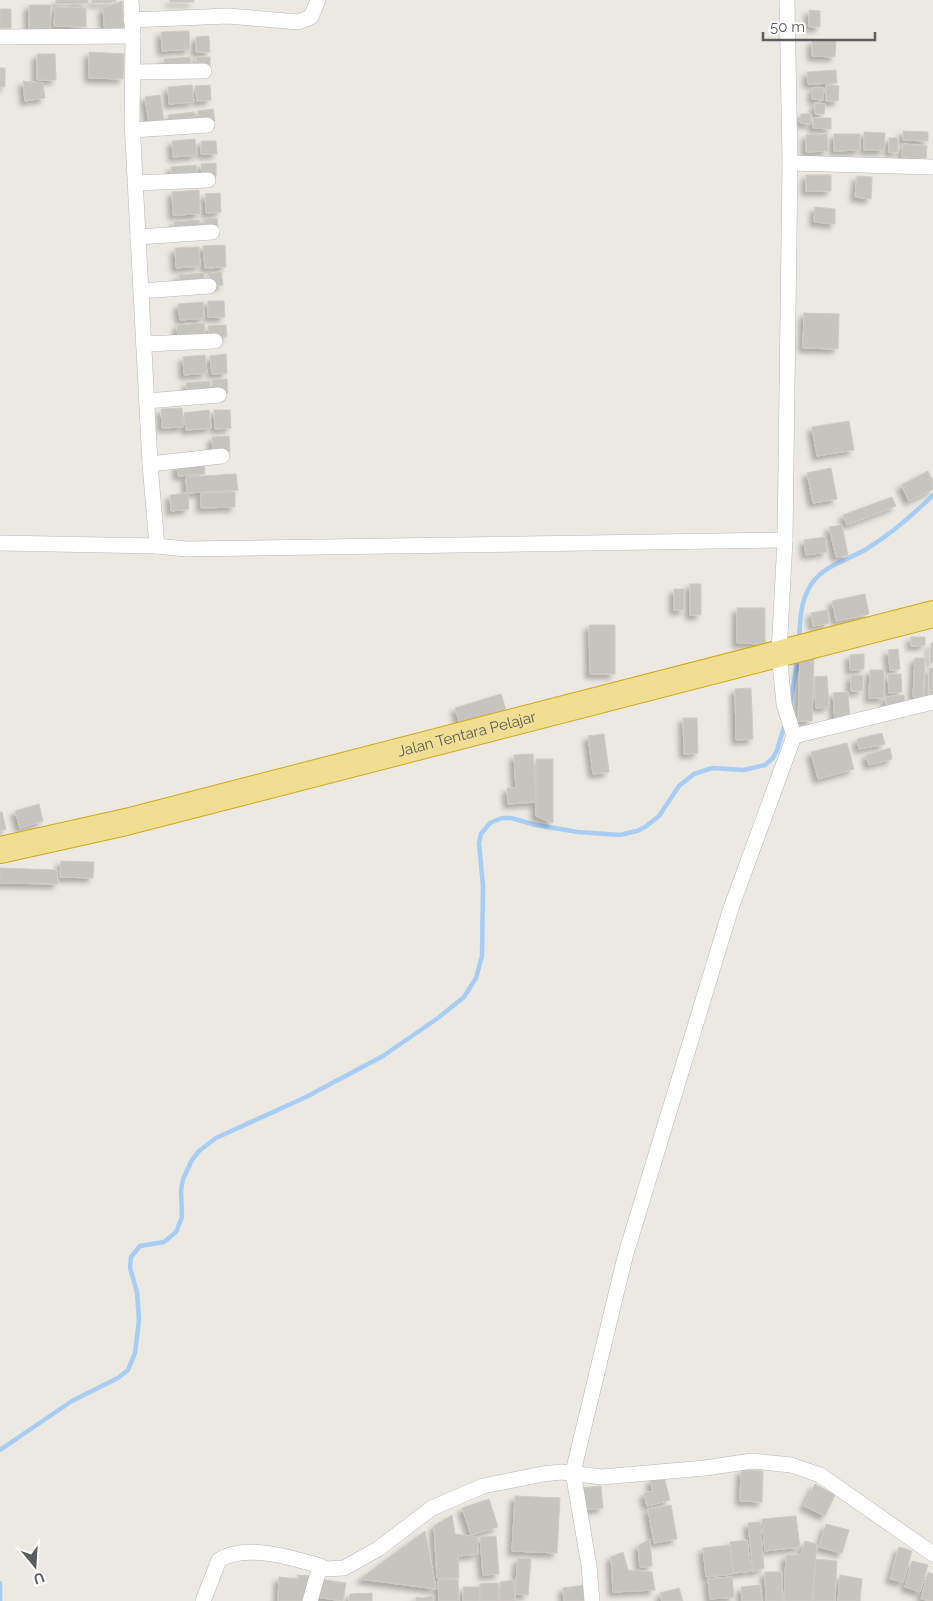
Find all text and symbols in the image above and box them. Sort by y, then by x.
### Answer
scale bar [763,10,876,42]
text: 50 m [770,18,805,36]
street label: Jalan Tentara Pelajar [396,708,539,761]
north arrow [10,1541,60,1591]
text: U [32,1569,46,1588]

